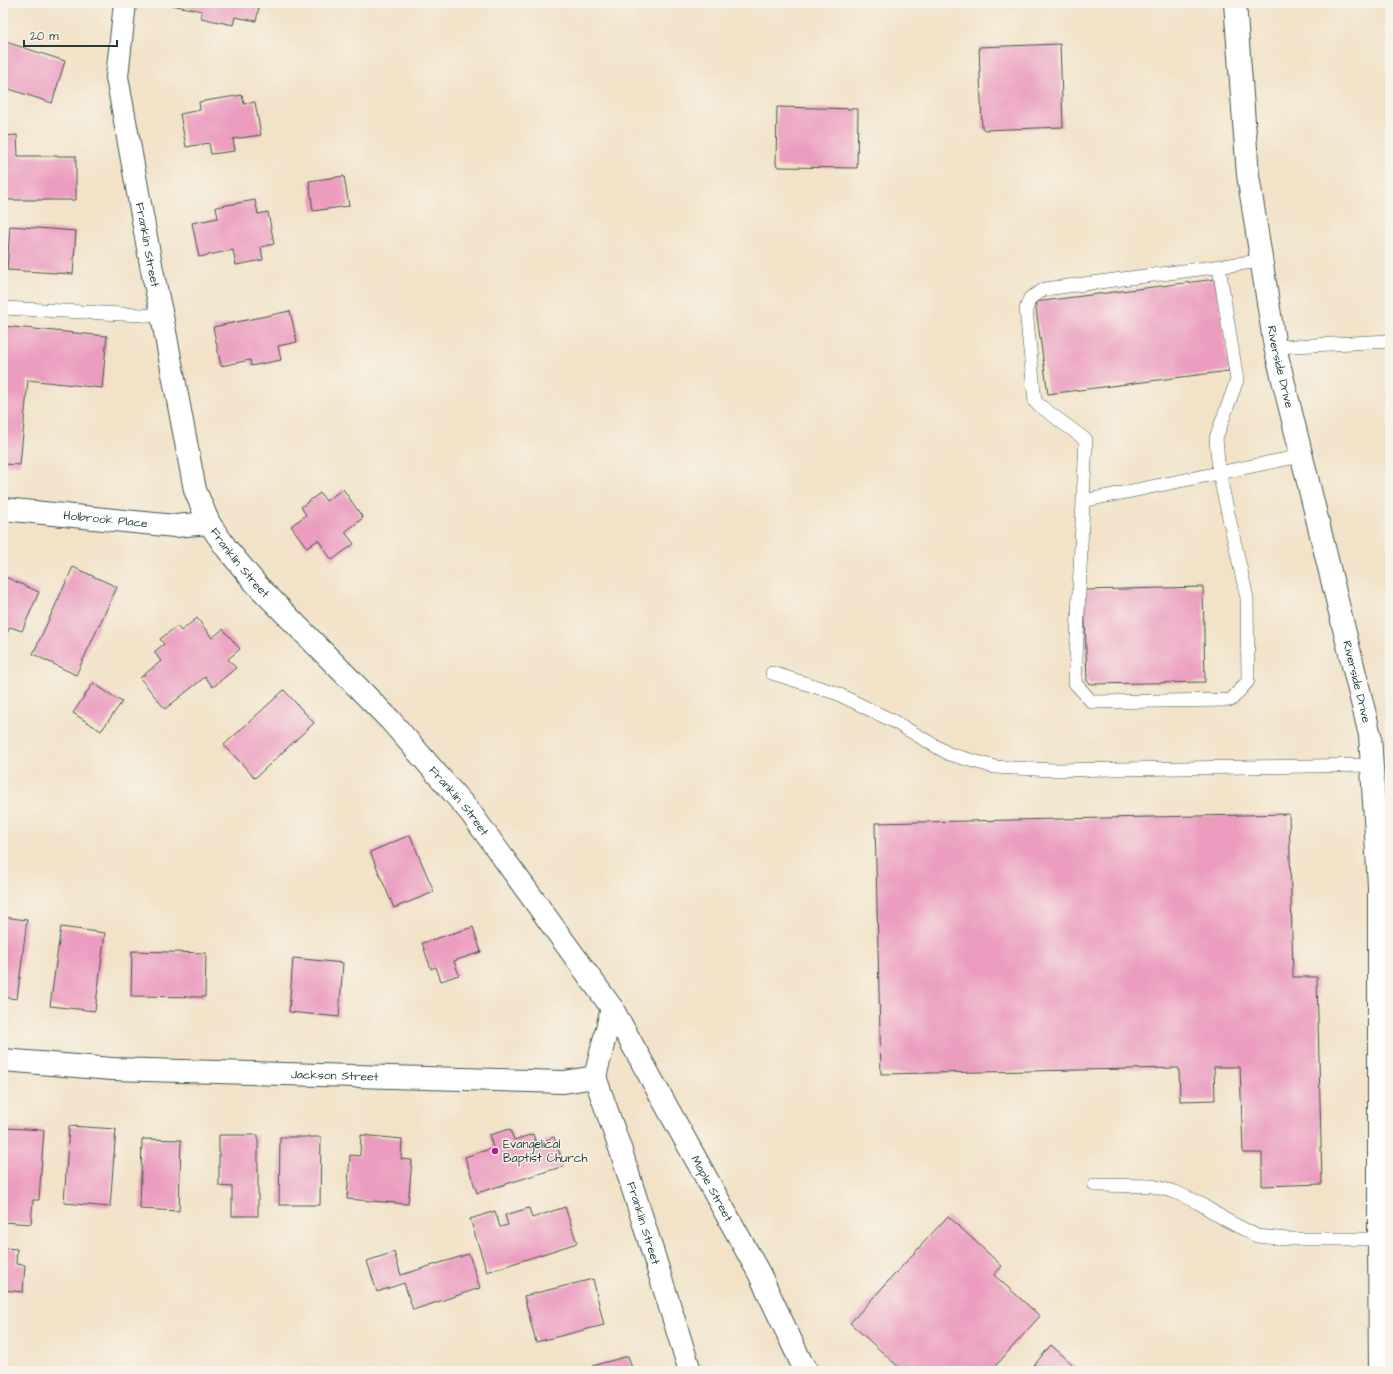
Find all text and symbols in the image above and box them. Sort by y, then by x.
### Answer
scale bar [24,22,117,48]
text: 20 m [30,28,59,45]
street label: Franklin Street [131,201,164,289]
street label: Riverside Drive [1263,324,1298,410]
street label: Holbrook Place [63,507,149,532]
street label: Franklin Street [206,524,274,602]
street label: Riverside Drive [1339,639,1375,725]
street label: Franklin Street [425,762,493,839]
street label: Jackson Street [290,1066,379,1085]
place label: Evangelical Baptist Church [503,1136,587,1167]
marker: Evangelical Baptist Church [490,1146,500,1156]
street label: Maple Street [687,1152,737,1225]
street label: Franklin Street [623,1180,665,1267]

